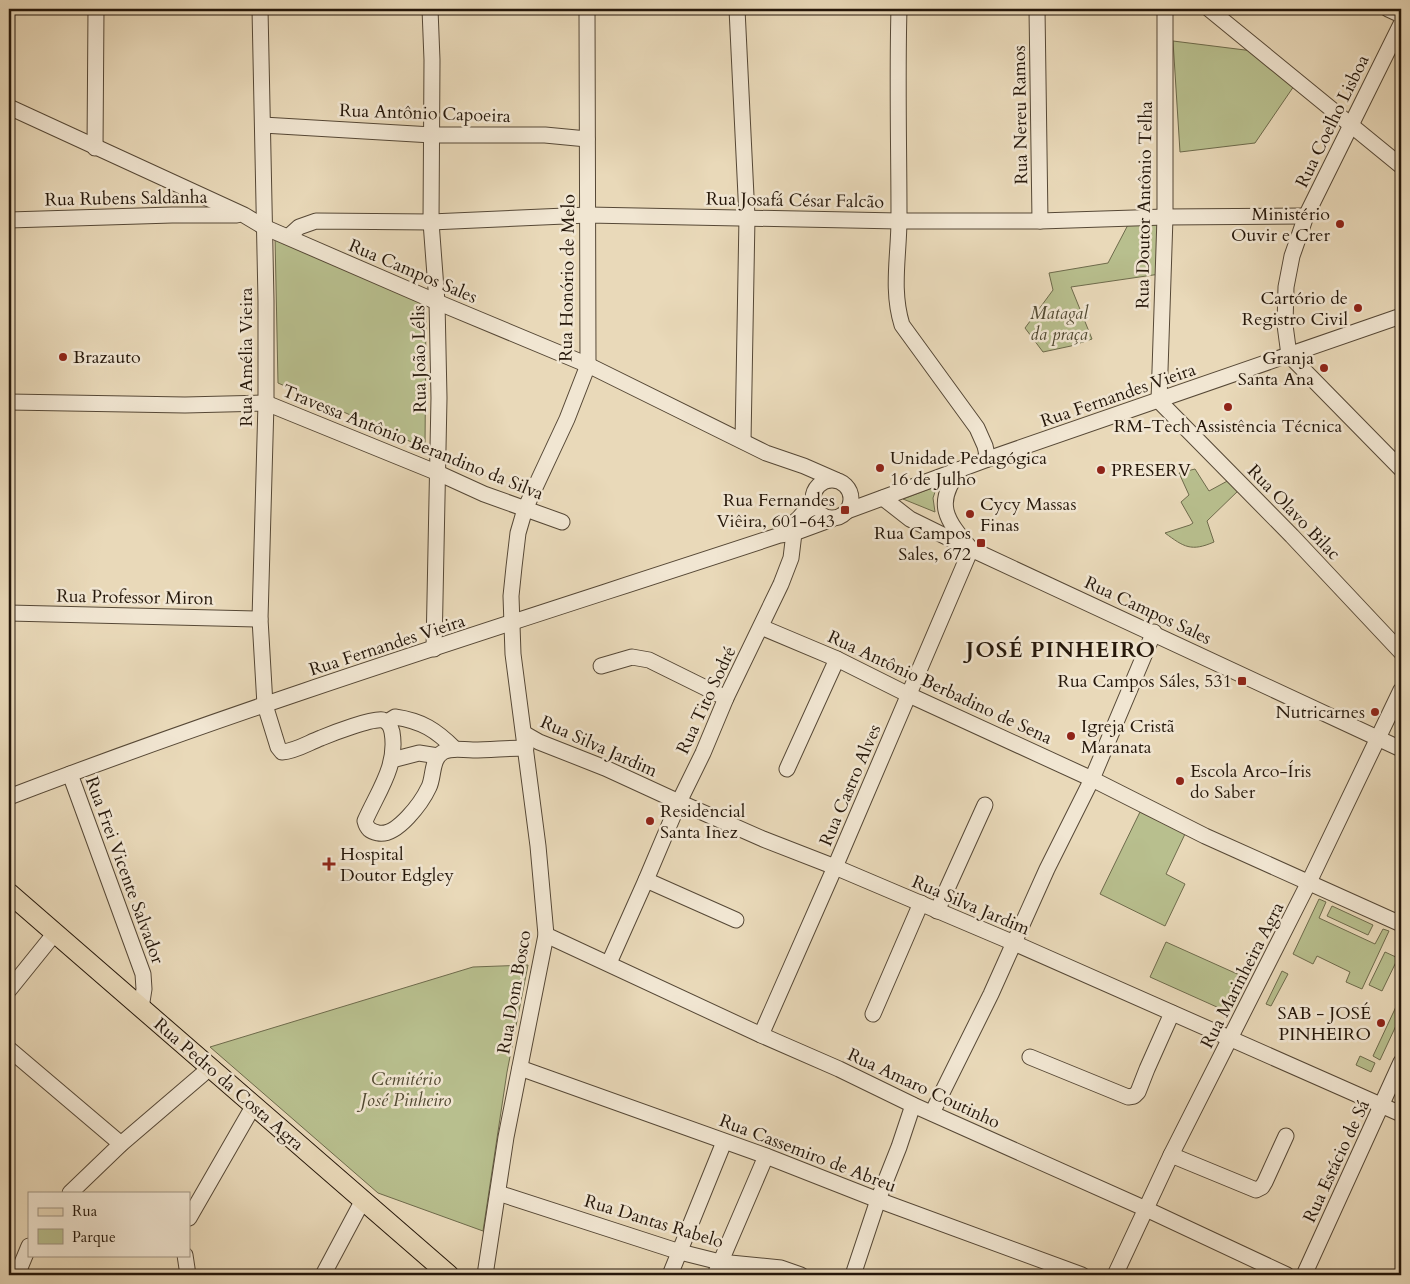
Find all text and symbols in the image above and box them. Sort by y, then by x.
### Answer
street label: Rua Nereu Ramos [1007,45,1034,185]
street label: Rua Coelho Lisboa [1289,50,1376,192]
street label: Rua Antônio Capoeira [339,98,511,129]
street label: Rua Doutor Antônio Telha [1130,101,1159,309]
street label: Rua Rubens Saldanha [44,185,208,212]
street label: Rua Josafá César Falcão [706,186,885,215]
street label: Rua Honório de Melo [554,194,581,362]
place label: Ministério Ouvir e Crer [1231,202,1330,248]
marker: Ministério Ouvir e Crer [1334,218,1346,230]
street label: Rua Campos Sales [345,233,481,310]
place label: Cartório de Registro Civil [1242,286,1348,332]
street label: Rua Amélia Vieira [234,287,259,427]
park label: Matagal da praça [1030,301,1089,347]
marker: Cartório de Registro Civil [1352,302,1364,314]
street label: Rua João Lélis [406,305,433,413]
place label: Brazauto [73,345,141,370]
place label: Granja Santa Ana [1238,346,1314,392]
marker: Brazauto [57,351,69,363]
street label: Rua Fernandes Vieira [1037,357,1199,434]
marker: Granja Santa Ana [1318,362,1330,374]
street label: Travessa Antônio Berandino da Silva [278,378,547,507]
marker: RM-Tech Assistência Técnica [1222,401,1234,413]
place label: RM-Tech Assistência Técnica [1114,414,1342,439]
place label: Unidade Pedagógica 16 de Julho [890,446,1047,492]
place label: PRESERV [1111,458,1192,483]
street label: Rua Olavo Bilac [1241,459,1346,566]
marker: Unidade Pedagógica 16 de Julho [874,462,886,474]
marker: PRESERV [1095,464,1107,476]
place label: Rua Fernandes Viêira, 601-643 [716,488,835,534]
place label: Cycy Massas Finas [980,492,1076,538]
marker: Rua Fernandes Viêira, 601-643 [839,504,851,516]
marker: Cycy Massas Finas [964,508,976,520]
place label: Rua Campos Sales, 672 [874,521,971,567]
marker: Rua Campos Sales, 672 [975,537,987,549]
street label: Rua Campos Sales [1080,570,1215,651]
street label: Rua Professor Miron [56,584,215,611]
street label: Rua Fernandes Vieira [306,608,469,683]
street label: Rua Antônio Berbadino de Sena [824,624,1056,751]
district label: JOSÉ PINHEIRO [963,635,1156,665]
street label: Rua Tito Sodré [670,642,742,758]
place label: Rua Campos Sáles, 531 [1057,669,1232,694]
marker: Rua Campos Sáles, 531 [1236,675,1248,687]
place label: Nutricarnes [1275,700,1365,725]
marker: Nutricarnes [1369,706,1381,718]
street label: Rua Silva Jardim [536,709,662,784]
place label: Igreja Cristã Maranata [1081,714,1175,760]
street label: Rua Castro Alves [814,720,887,850]
marker: Igreja Cristã Maranata [1065,730,1077,742]
place label: Escola Arco-Íris do Saber [1190,759,1311,805]
street label: Rua Frei Vicente Salvador [79,773,170,968]
marker: Escola Arco-Íris do Saber [1174,775,1186,787]
place label: Residencial Santa Inez [660,799,746,845]
marker: Residencial Santa Inez [644,815,656,827]
place label: Hospital Doutor Edgley [340,842,455,888]
marker: Hospital Doutor Edgley [322,857,336,871]
street label: Rua Silva Jardim [908,869,1034,942]
street label: Rua Marinheira Agra [1195,898,1290,1053]
street label: Rua Dom Bosco [491,928,538,1056]
place label: SAB - JOSÉ PINHEIRO [1277,1001,1371,1047]
street label: Rua Pedro da Costa Agra [148,1012,309,1157]
marker: SAB - JOSÉ PINHEIRO [1375,1017,1387,1029]
street label: Rua Amaro Coutinho [843,1042,1004,1135]
park label: Cemitério José Pinheiro [357,1067,451,1113]
street label: Rua Estácio de Sá [1297,1096,1376,1227]
street label: Rua Cassemiro de Abreu [716,1108,900,1199]
street label: Rua Dantas Rabelo [581,1188,727,1255]
legend [28,1192,190,1256]
text: Rua [72,1201,98,1221]
text: Parque [72,1227,116,1247]

